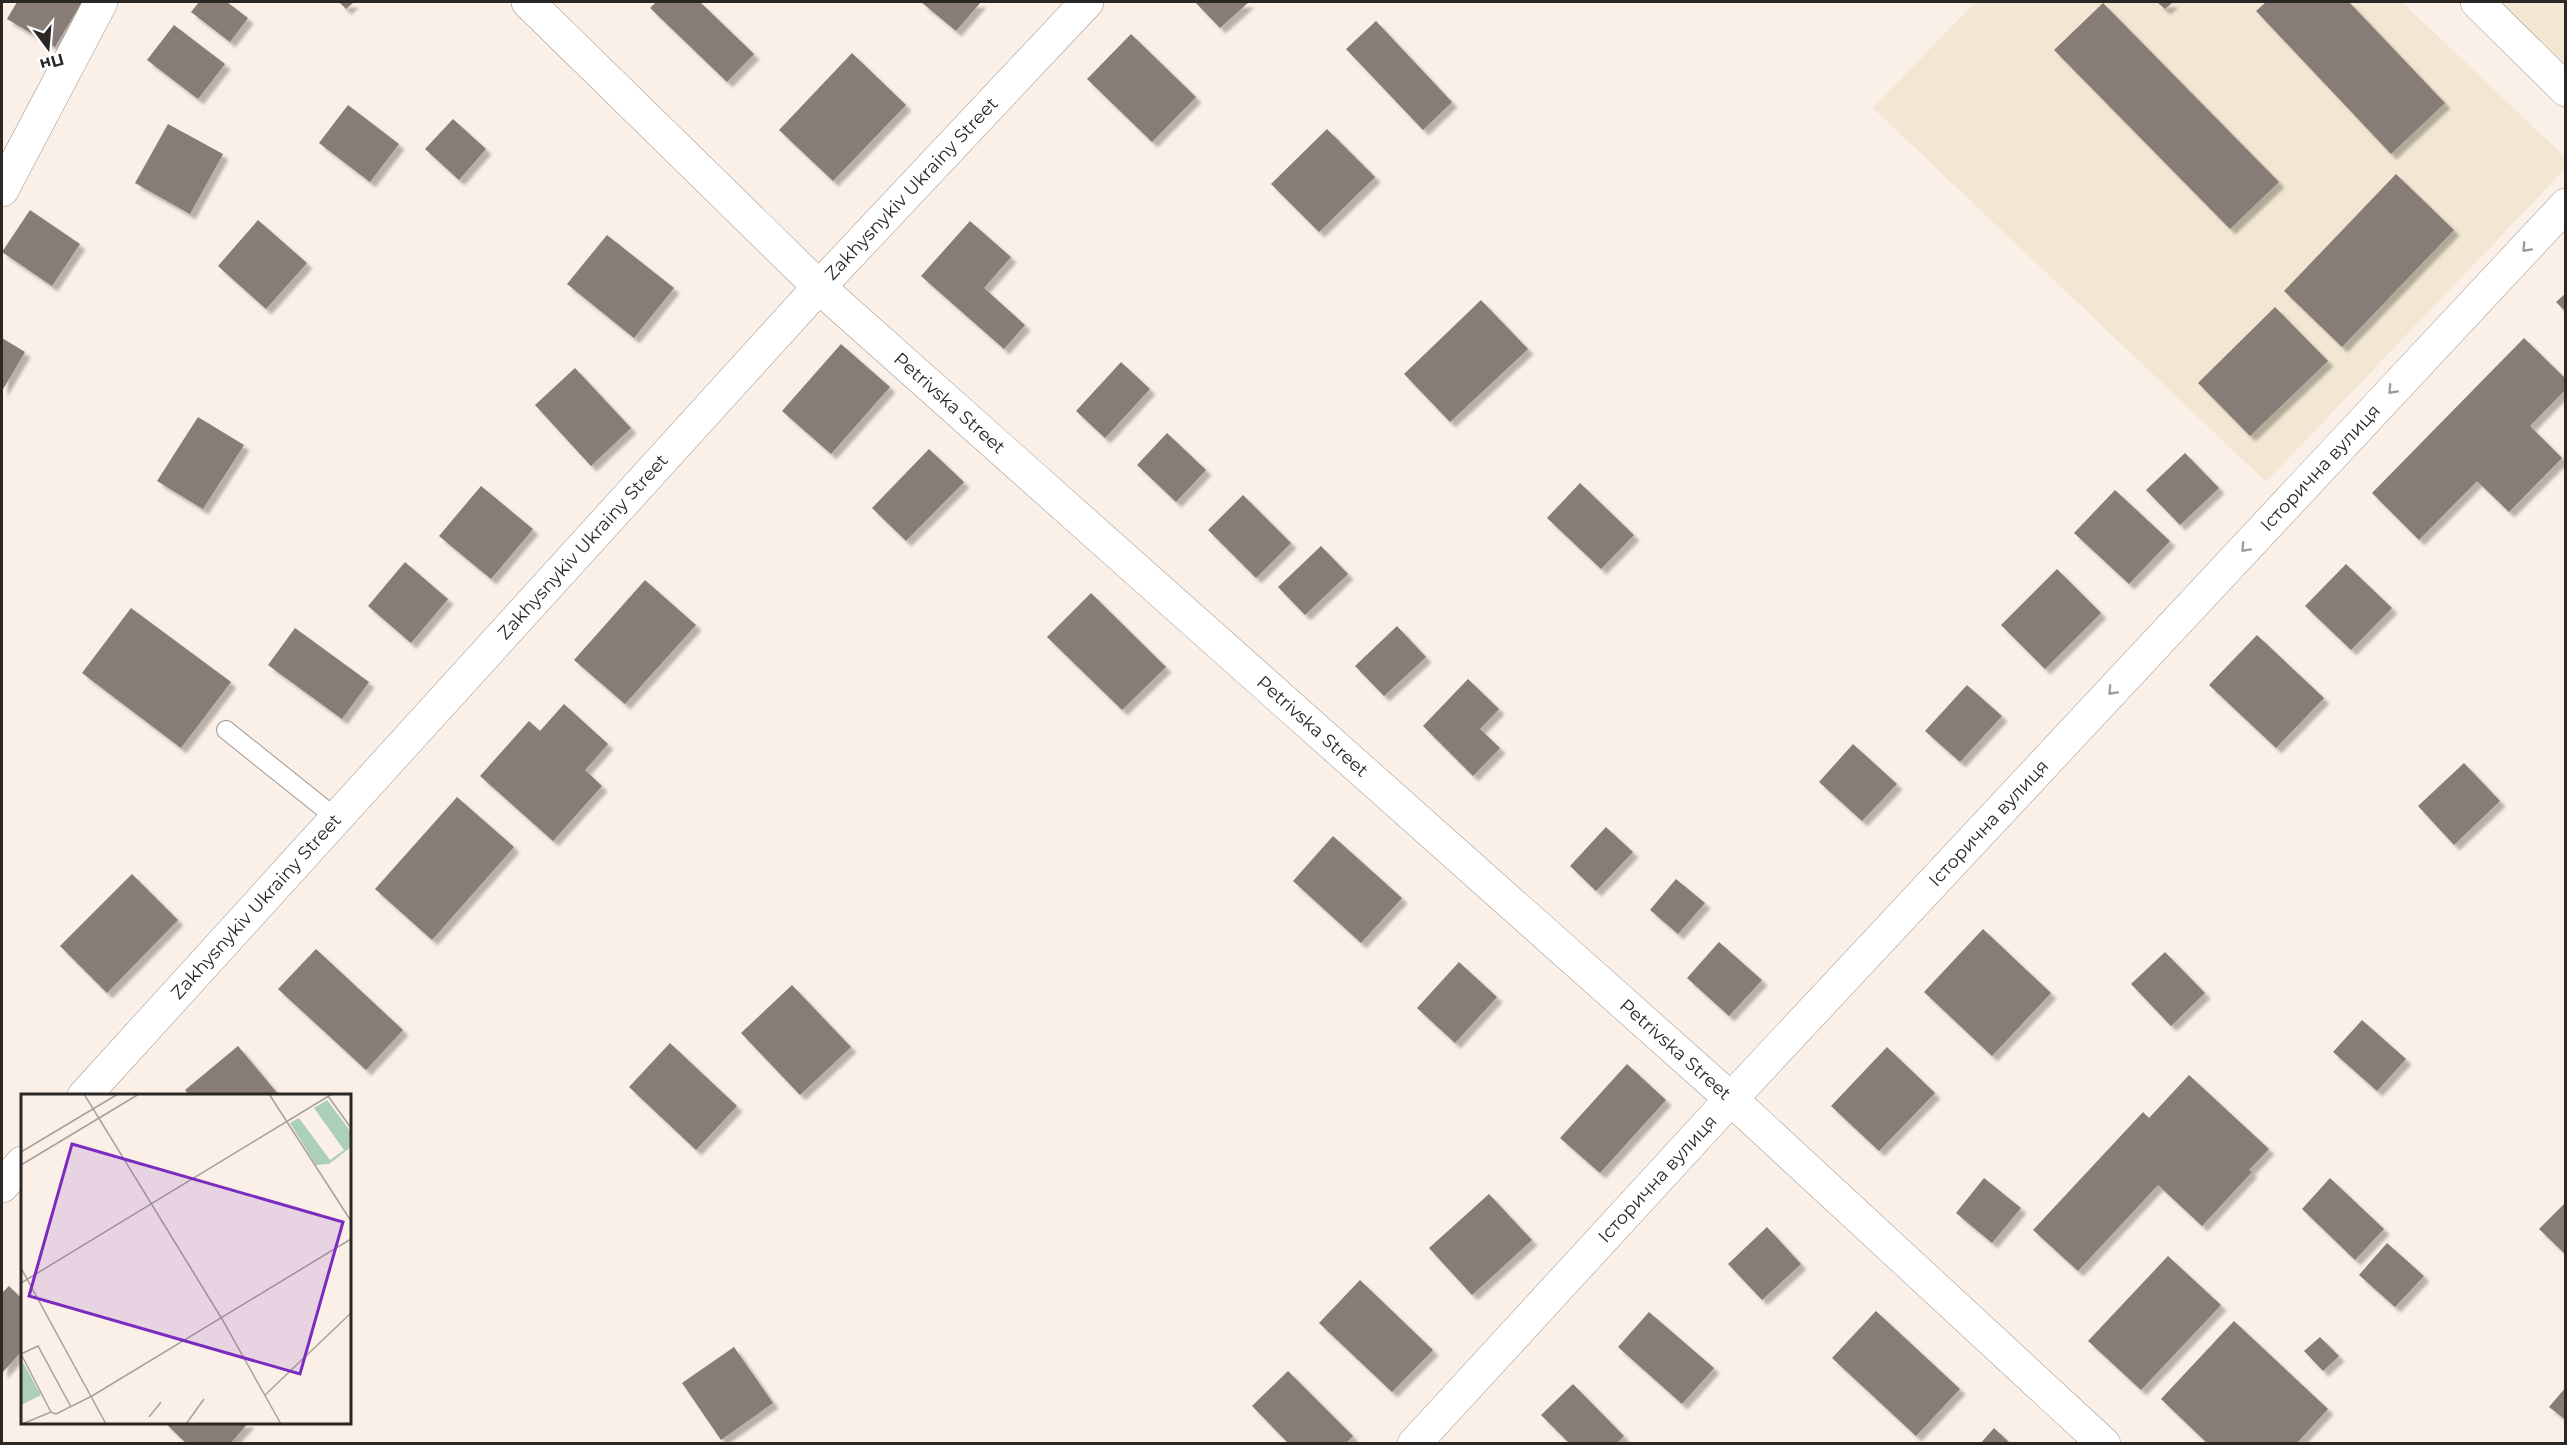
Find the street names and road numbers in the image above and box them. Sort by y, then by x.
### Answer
street label: Zakhysnykiv Ukrainy Street [820,93,1003,285]
street label: Petrivska Street [889,348,1010,458]
street label: Історична вулиця [2256,400,2385,536]
street label: Zakhysnykiv Ukrainy Street [493,450,673,644]
street label: Petrivska Street [1252,671,1373,782]
street label: Історична вулиця [1924,755,2053,891]
street label: Zakhysnykiv Ukrainy Street [166,809,346,1004]
street label: Petrivska Street [1615,994,1736,1105]
street label: Історична вулиця [1593,1110,1722,1247]

